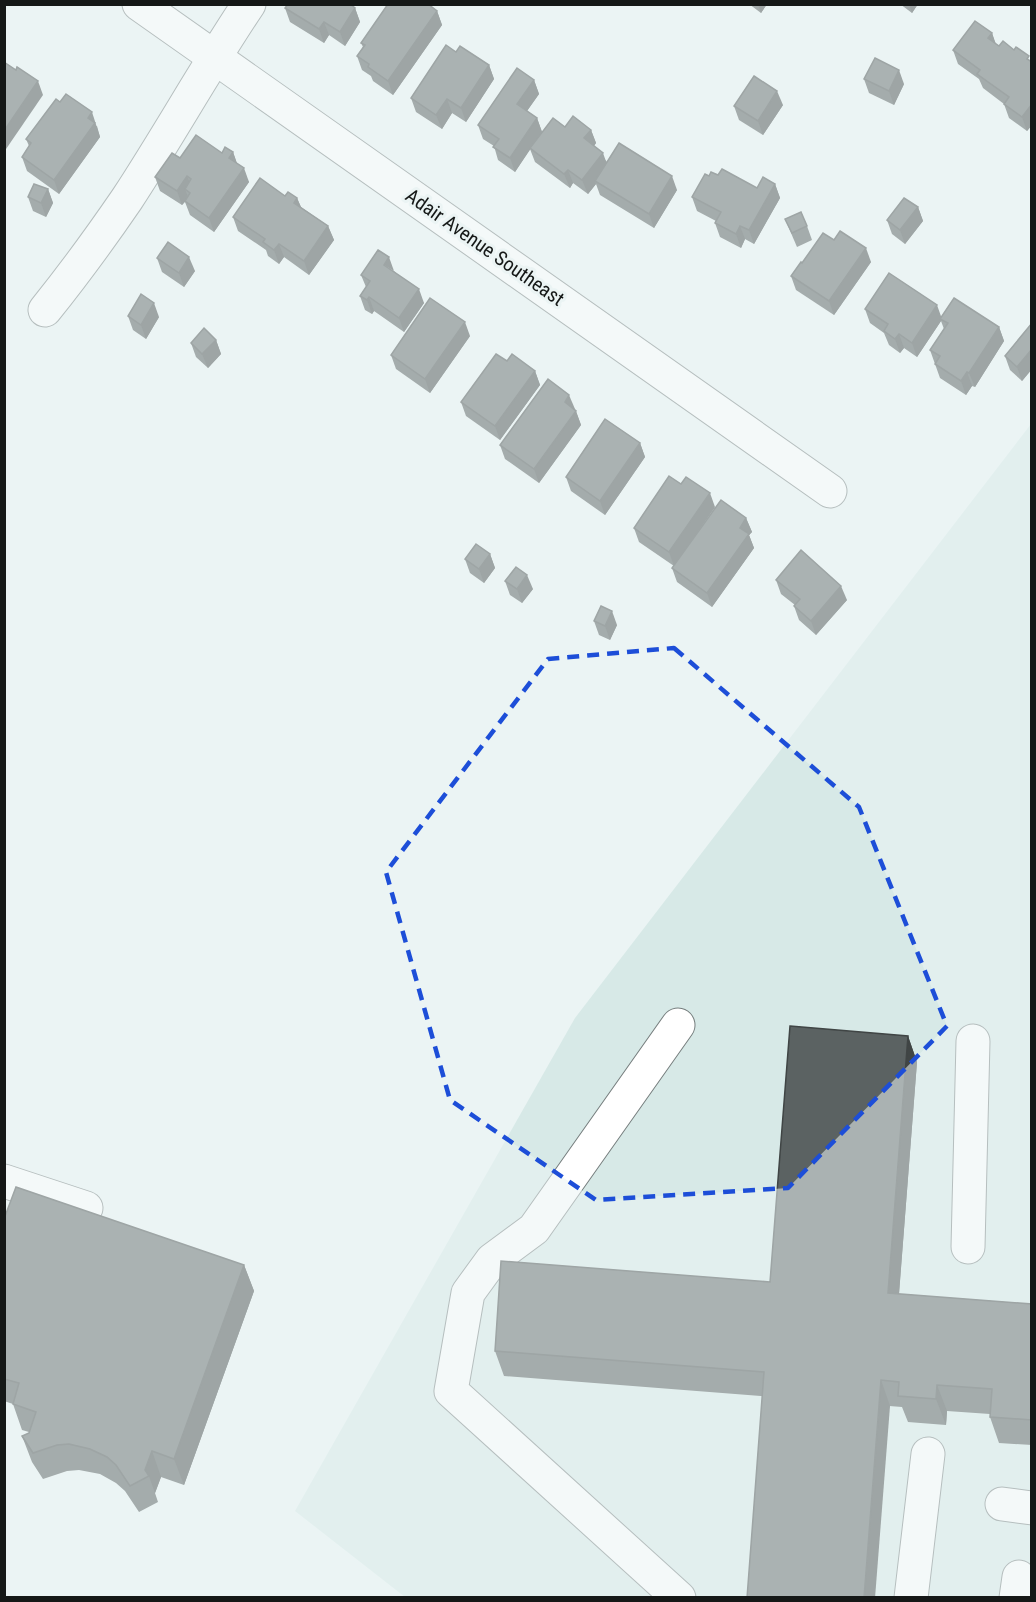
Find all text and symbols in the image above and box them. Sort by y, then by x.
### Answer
street label: Adair Avenue Southeast [401,183,569,311]

